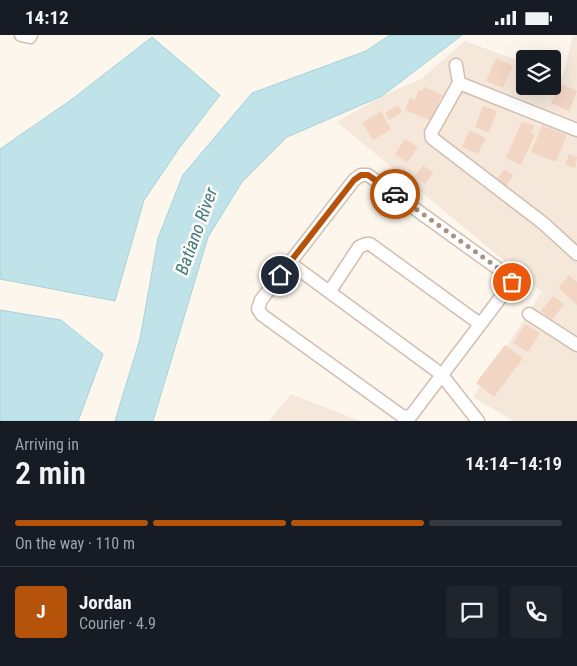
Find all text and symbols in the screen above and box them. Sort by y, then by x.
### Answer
text: 14:12 [25,6,69,29]
map controls [516,50,561,95]
button: layers [516,50,561,95]
courier [370,169,420,219]
icon: car [381,180,409,208]
water label: Batiano River [171,184,222,277]
pin [259,254,301,296]
icon: home [266,261,294,289]
pin [491,261,533,303]
icon: bag [498,268,526,296]
text: Arriving in [15,435,79,454]
text: 14:14–14:19 [465,452,562,475]
text: 2 min [15,454,86,492]
text: On the way · 110 m [15,534,135,553]
button: chat [446,586,498,638]
button: phone [510,586,562,638]
text: Jordan [79,591,132,614]
text: J [36,600,46,623]
text: Courier · 4.9 [79,614,156,633]

